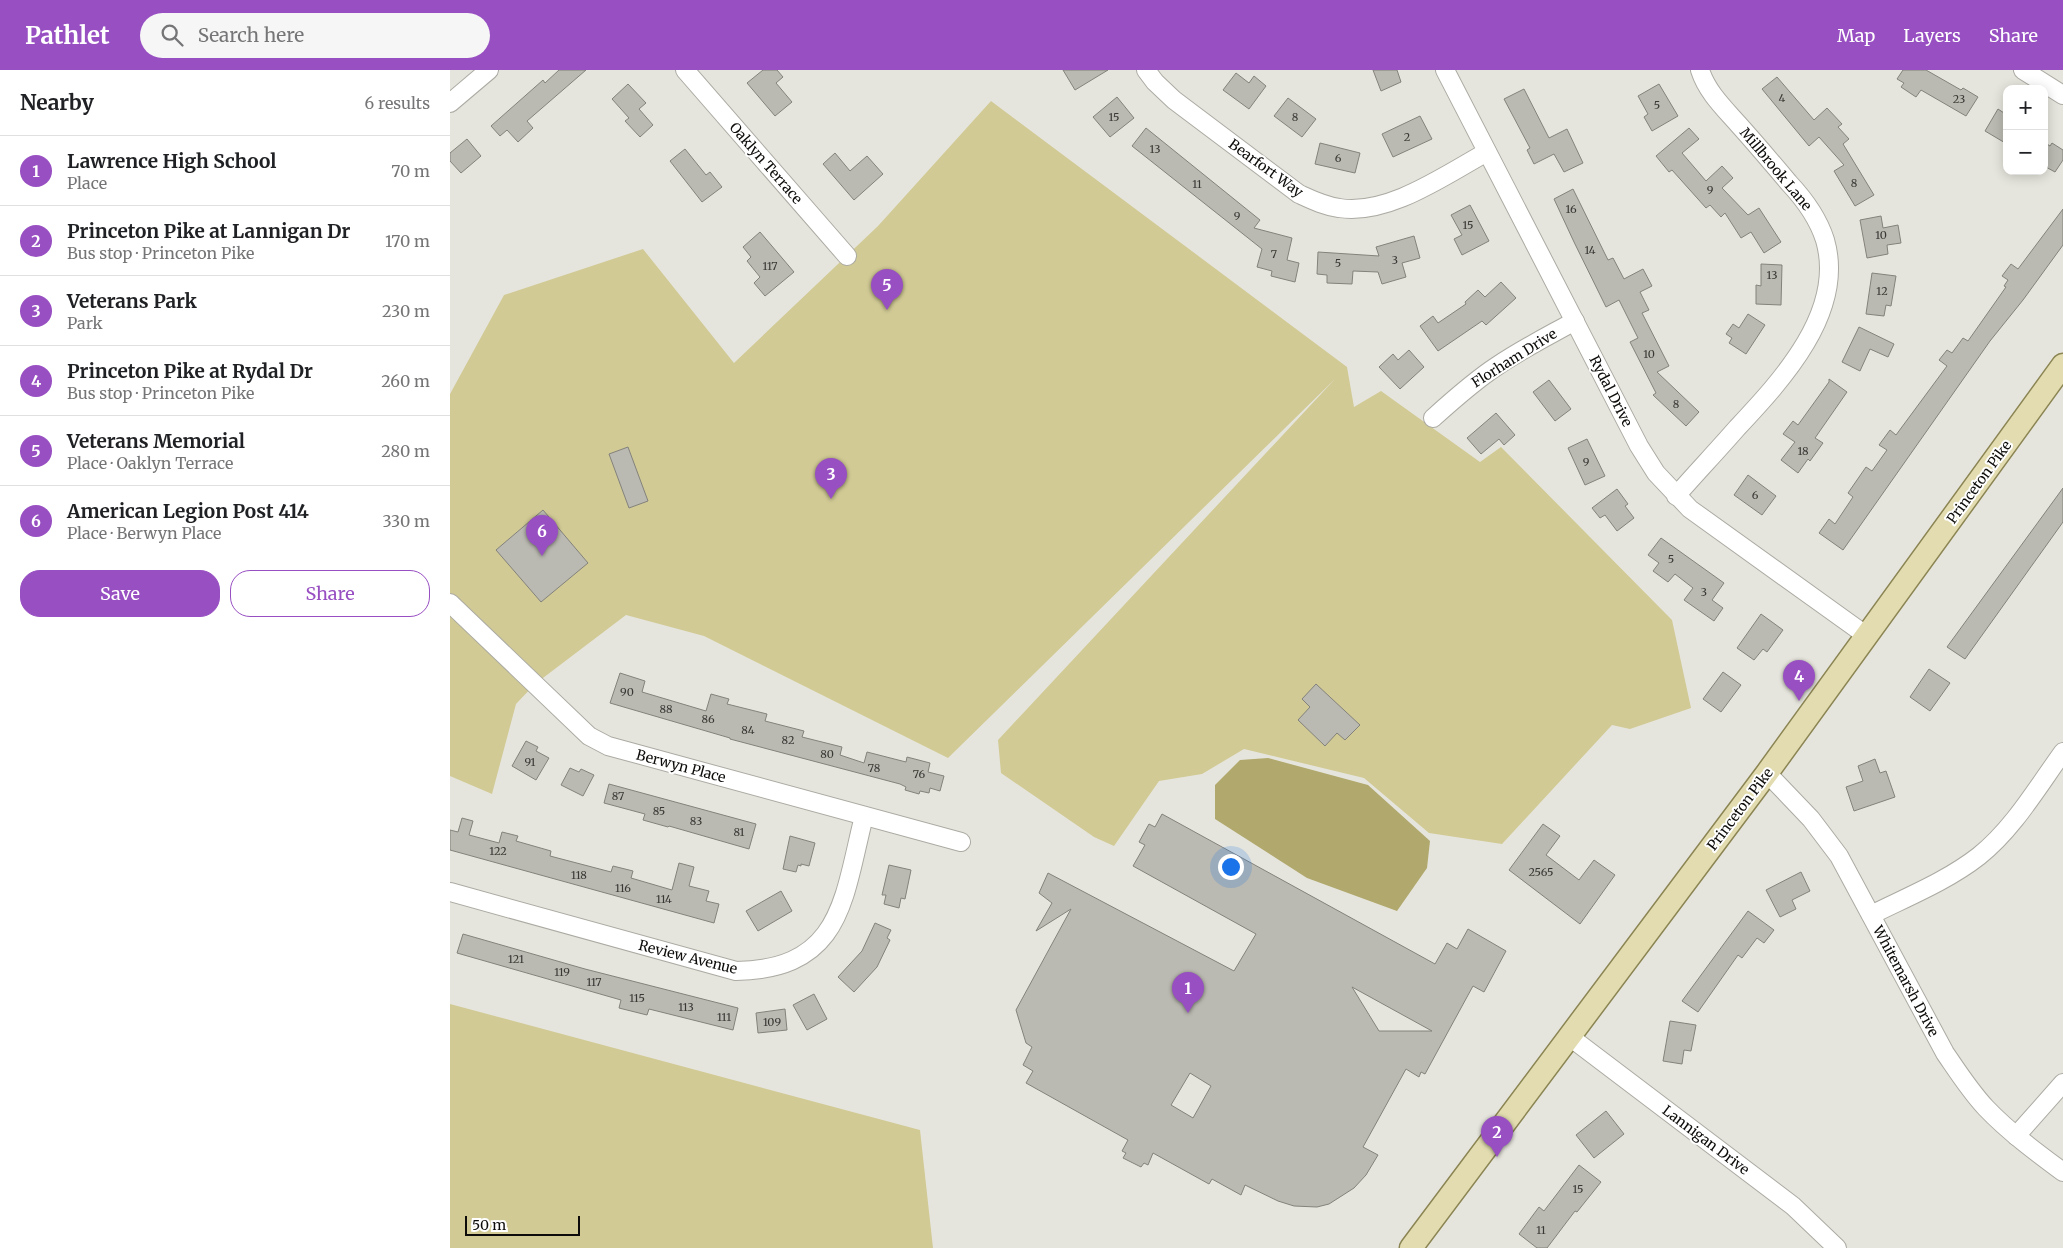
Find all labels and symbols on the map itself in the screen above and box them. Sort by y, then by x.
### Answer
house number: 4 [1779,91,1786,105]
house number: 23 [1953,92,1965,106]
house number: 5 [1654,98,1660,112]
house number: 15 [1108,110,1120,124]
house number: 8 [1292,110,1299,124]
street label: Oaklyn Terrace [726,118,806,208]
street label: Millbrook Lane [1736,124,1816,214]
house number: 2 [1404,130,1410,144]
street label: Bearfort Way [1225,135,1308,202]
house number: 13 [1150,142,1160,156]
house number: 6 [1335,151,1342,165]
house number: 8 [1851,176,1858,190]
house number: 11 [1192,177,1202,191]
house number: 9 [1707,183,1714,197]
house number: 16 [1565,202,1577,216]
house number: 9 [1234,209,1241,223]
house number: 15 [1462,218,1474,232]
house number: 10 [1875,228,1887,242]
house number: 14 [1584,243,1596,257]
house number: 7 [1271,247,1277,261]
house number: 3 [1392,253,1398,267]
house number: 5 [1335,256,1341,270]
house number: 117 [762,259,778,273]
house number: 13 [1767,268,1777,282]
pin: 5 [871,269,903,310]
house number: 12 [1876,284,1888,298]
street label: Florham Drive [1468,325,1560,391]
house number: 10 [1643,347,1655,361]
street label: Rydal Drive [1585,352,1637,430]
house number: 8 [1673,397,1680,411]
street label: Princeton Pike [1943,437,2015,527]
house number: 18 [1797,444,1809,458]
house number: 9 [1583,455,1590,469]
pin: 3 [815,458,847,499]
house number: 6 [1752,488,1759,502]
pin: 6 [526,515,558,556]
house number: 5 [1668,552,1674,566]
house number: 3 [1701,585,1707,599]
pin: 4 [1783,660,1815,701]
house number: 90 [620,685,634,699]
house number: 88 [659,702,673,716]
house number: 86 [701,712,715,726]
house number: 84 [741,723,755,737]
house number: 82 [782,733,794,747]
street label: Berwyn Place [634,745,728,787]
house number: 80 [820,747,834,761]
house number: 91 [524,755,536,769]
house number: 78 [868,761,881,775]
street label: Princeton Pike [1703,764,1777,854]
house number: 76 [913,767,925,781]
house number: 87 [612,789,624,803]
house number: 85 [653,804,665,818]
house number: 83 [690,814,702,828]
house number: 81 [733,825,745,839]
house number: 122 [489,844,507,858]
your location [1218,854,1244,880]
house number: 2565 [1528,865,1554,879]
house number: 118 [571,868,587,882]
house number: 116 [615,881,631,895]
house number: 114 [656,892,672,906]
street label: Whitemarsh Drive [1869,921,1943,1040]
street label: Review Avenue [637,936,739,978]
house number: 121 [508,952,524,966]
house number: 119 [554,965,570,979]
pin: 1 [1172,972,1204,1013]
house number: 117 [586,975,602,989]
house number: 115 [629,991,645,1005]
house number: 113 [678,1000,694,1014]
house number: 111 [717,1010,731,1024]
house number: 109 [763,1015,781,1029]
street label: Lannigan Drive [1659,1101,1753,1179]
pin: 2 [1481,1116,1513,1157]
house number: 15 [1572,1182,1584,1196]
scale bar [465,1213,580,1236]
house number: 11 [1536,1223,1546,1237]

